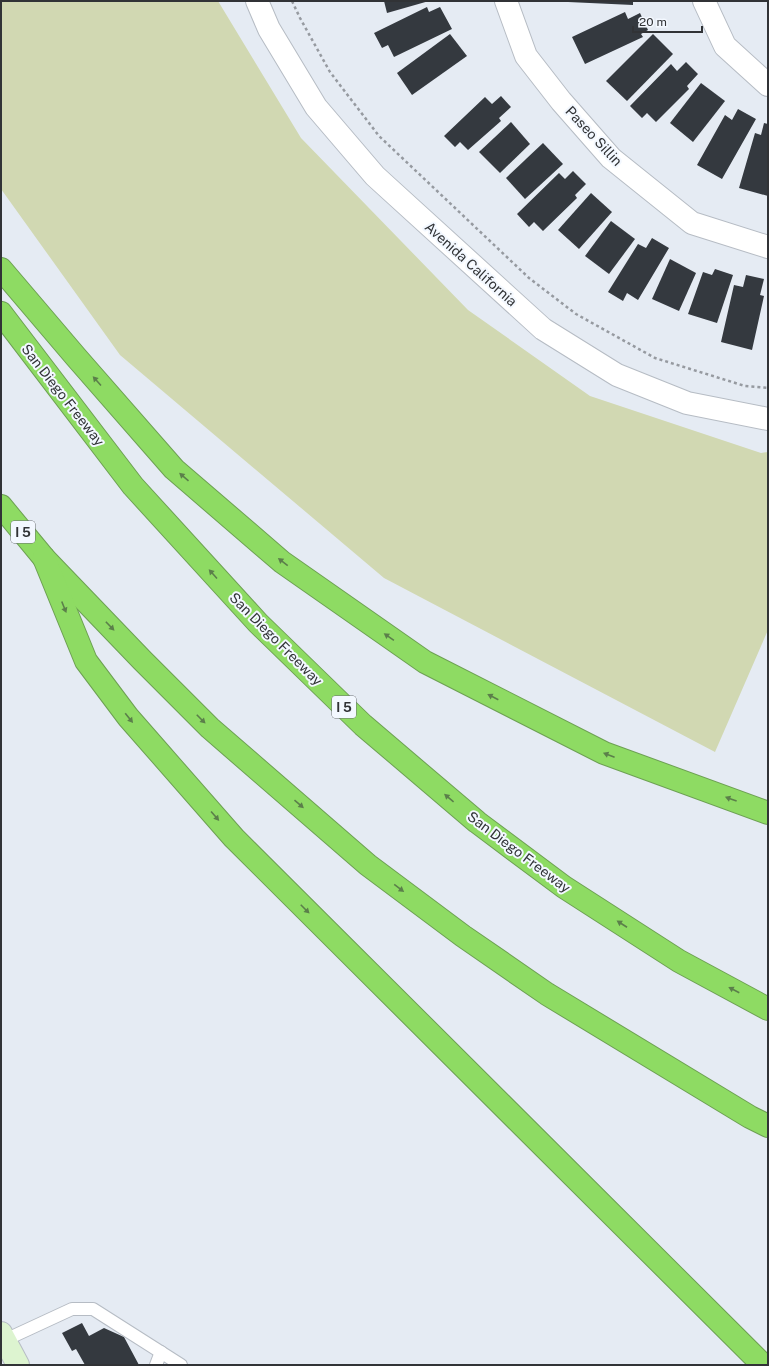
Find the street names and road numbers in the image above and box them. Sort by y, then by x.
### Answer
street label: Paseo Sillin [562,103,626,169]
street label: Avenida California [422,219,520,309]
street label: San Diego Freeway [18,341,108,449]
road number: I 5 [11,521,35,543]
street label: San Diego Freeway [226,589,326,689]
road number: I 5 [332,696,356,718]
street label: San Diego Freeway [464,808,574,896]

